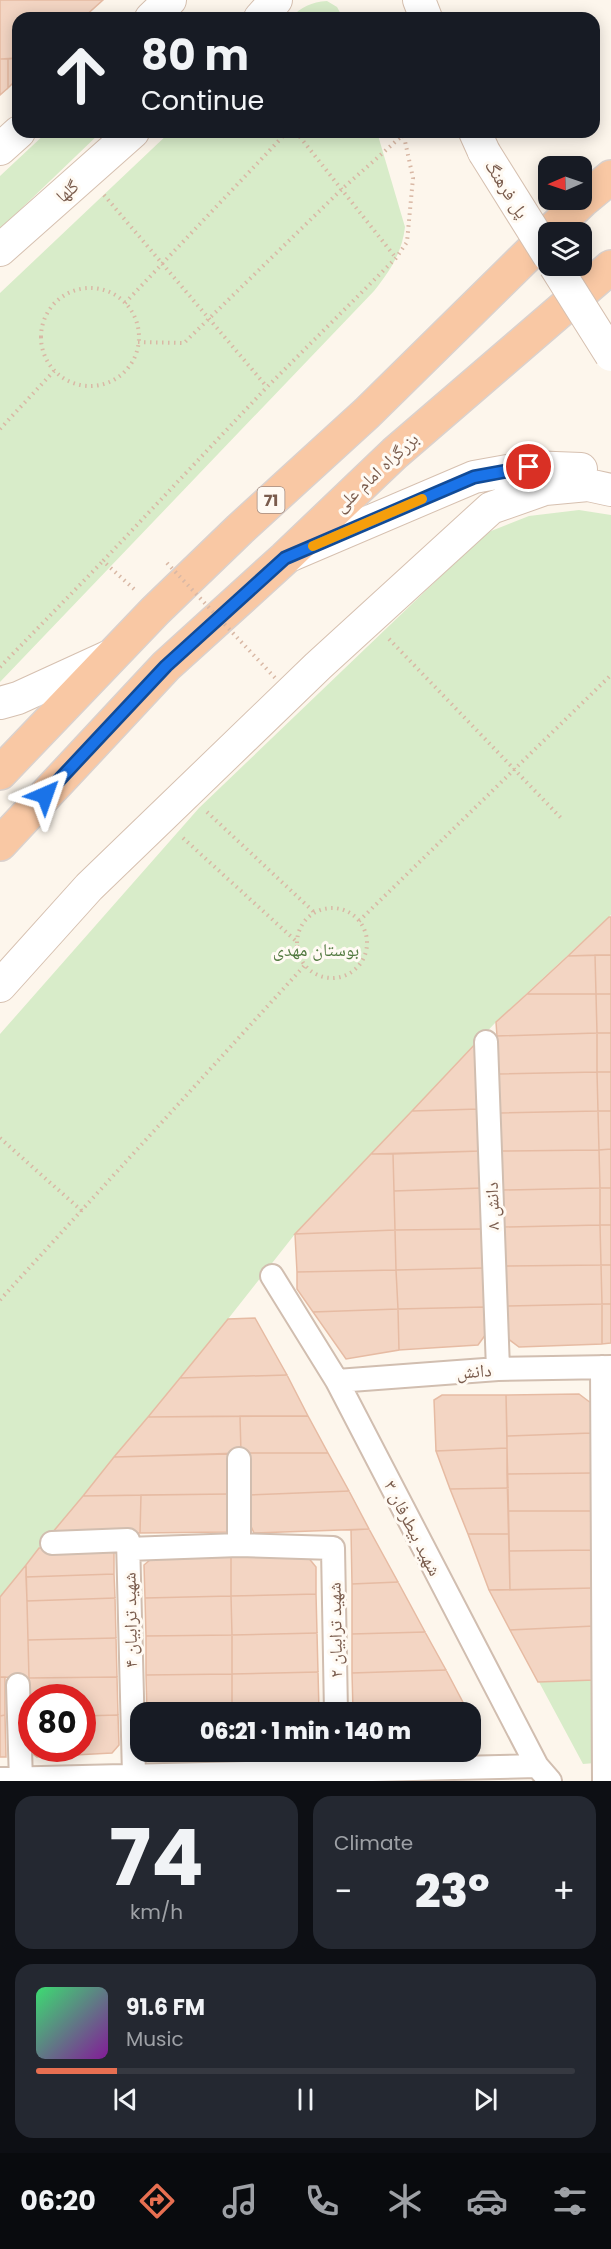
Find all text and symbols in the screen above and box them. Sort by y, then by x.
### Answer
text: 80 m [141,26,249,85]
icon: ahead [42,36,120,114]
text: Continue [141,82,264,119]
street label: پل فرهنگ [479,155,535,223]
north arrow [538,156,592,210]
map controls [538,156,592,276]
street label: گلها [50,174,84,208]
button: layers [538,222,592,276]
street label: بزرگراه امام علی [328,426,424,518]
pin [503,441,554,492]
icon: arrive [512,450,545,483]
road number: 71 [258,487,284,513]
position arrow [13,763,77,827]
park label: بوستان مهدی [273,937,359,962]
street label: دانش ۸ [479,1182,505,1230]
street label: دانش [456,1357,492,1385]
street label: شهید بیطرفان ۳ [378,1476,448,1580]
street label: شهید ترابیان ۴ [117,1572,143,1668]
street label: شهید ترابیان ۲ [322,1582,348,1678]
speed limit sign: 80 [18,1684,96,1762]
text: 06:21 · 1 min · 140 m [200,1716,411,1747]
text: 74 [109,1803,204,1912]
text: Climate [334,1829,413,1857]
text: 23° [415,1860,490,1923]
text: − [334,1868,352,1915]
text: + [552,1868,575,1915]
text: km/h [130,1898,183,1926]
text: 91.6 FM [126,1992,205,2023]
text: Music [126,2025,184,2053]
icon: previous [109,2083,142,2116]
icon: pause [289,2083,322,2116]
icon: next [469,2083,502,2116]
icon: directions [136,2180,178,2222]
icon: music [219,2180,261,2222]
icon: phone [301,2180,343,2222]
icon: climate [384,2180,426,2222]
icon: car [466,2180,508,2222]
icon: filters [549,2180,591,2222]
text: 06:20 [20,2182,96,2219]

